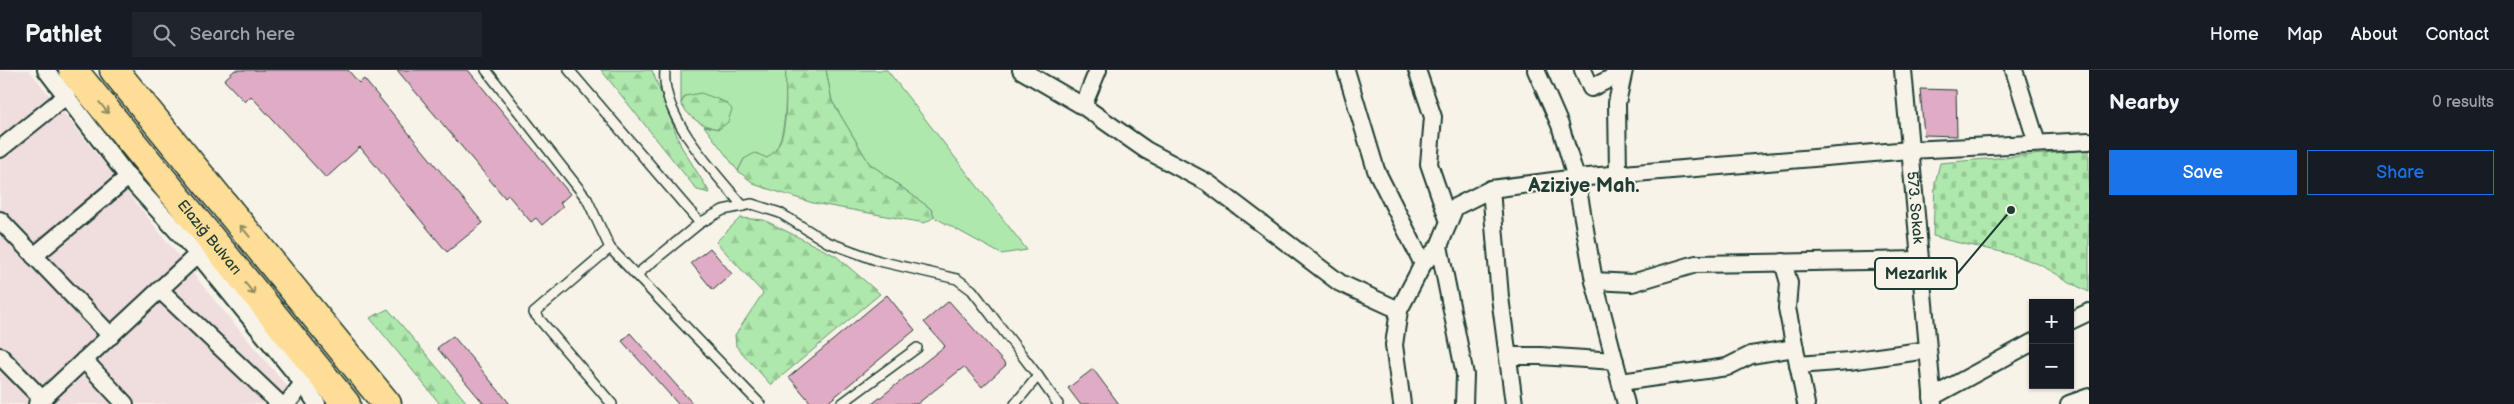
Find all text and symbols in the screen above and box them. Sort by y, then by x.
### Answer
search box [132,12,482,57]
text: Pathlet [25,20,102,49]
icon: search [150,21,178,49]
text: Search here [190,23,295,46]
text: Home [2210,24,2259,45]
text: Map [2287,24,2323,45]
text: About [2351,24,2398,45]
text: Contact [2426,24,2489,45]
text: Nearby [2109,90,2179,115]
text: 0 results [2432,93,2494,112]
one-way arrow [98,101,109,114]
button: Save [2109,150,2297,195]
button: Share [2307,150,2494,195]
street label: 573. Sokak [1902,171,1928,245]
district label: Aziziye Mah. [1527,174,1640,198]
street label: Elazığ Bulvarı [173,196,246,279]
one-way arrow [240,225,251,238]
callout: Mezarlık [1875,258,1957,289]
text: Mezarlık [1885,265,1948,284]
one-way arrow [245,282,256,295]
map controls [2029,299,2074,389]
button: + [2029,299,2074,344]
button: − [2029,344,2074,389]

